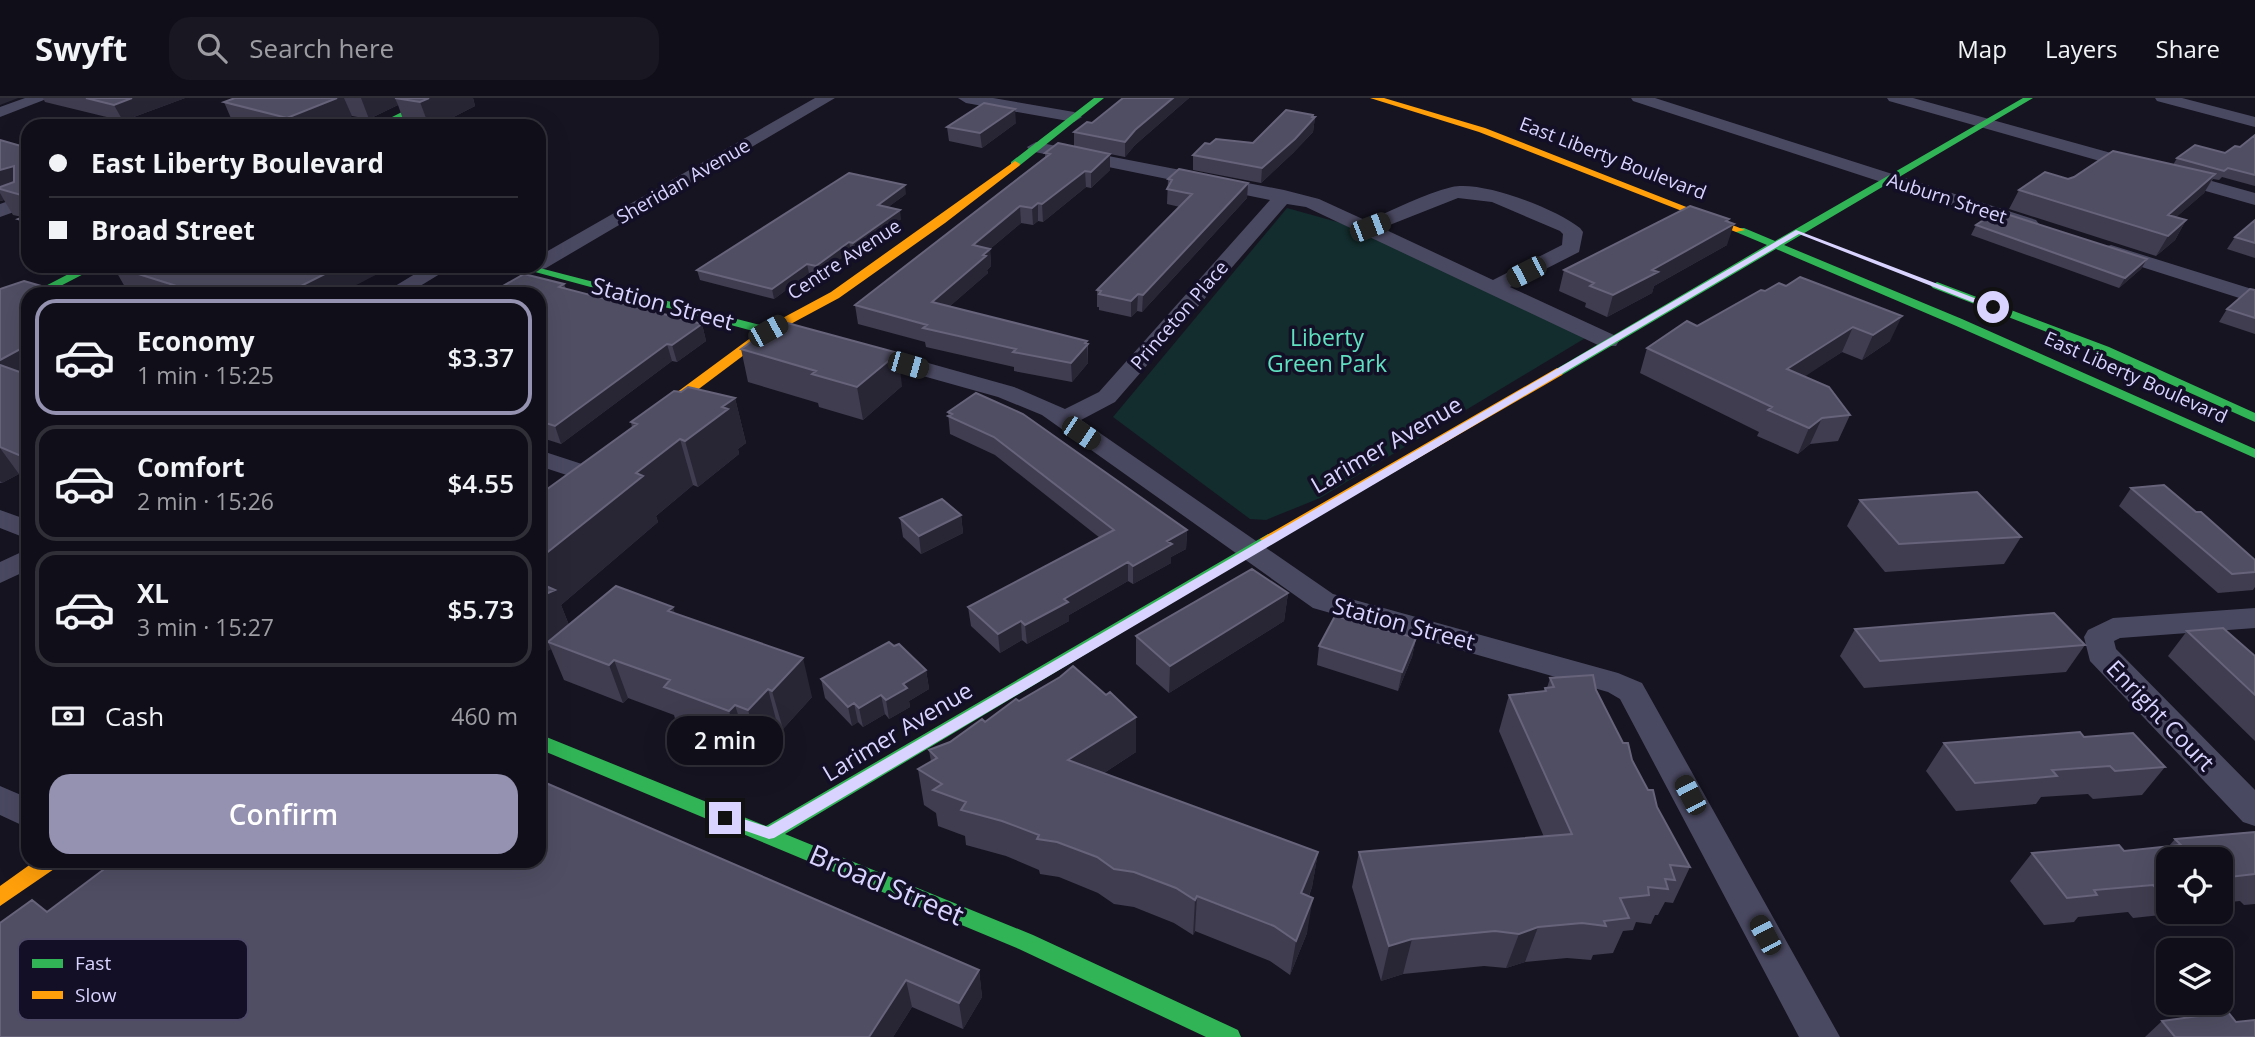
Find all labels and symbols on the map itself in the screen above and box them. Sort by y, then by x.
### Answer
street label: East Liberty Boulevard [1516,110,1710,206]
street label: Sheridan Avenue [611,132,755,230]
street label: Auburn Street [1884,166,2010,230]
car [1347,210,1394,244]
street label: Centre Avenue [782,213,906,305]
car [1503,253,1550,291]
street label: Princeton Place [1124,255,1234,375]
street label: Station Street [588,269,738,337]
route start [1977,291,2009,323]
car [745,312,792,350]
park label: Liberty Green Park [1267,321,1387,379]
street label: East Liberty Boulevard [2040,325,2232,429]
car [885,349,932,381]
street label: Larimer Avenue [1305,388,1467,500]
car [1058,413,1105,453]
street label: Station Street [1329,589,1479,657]
street label: Enright Court [2100,652,2222,778]
street label: Larimer Avenue [816,674,978,788]
callout: 2 min [667,716,783,766]
car [1671,772,1710,818]
route end [709,802,741,834]
street label: Broad Street [804,834,970,934]
car [1746,912,1785,958]
legend [18,939,248,1020]
text: Fast [75,950,111,976]
text: Slow [75,982,117,1008]

